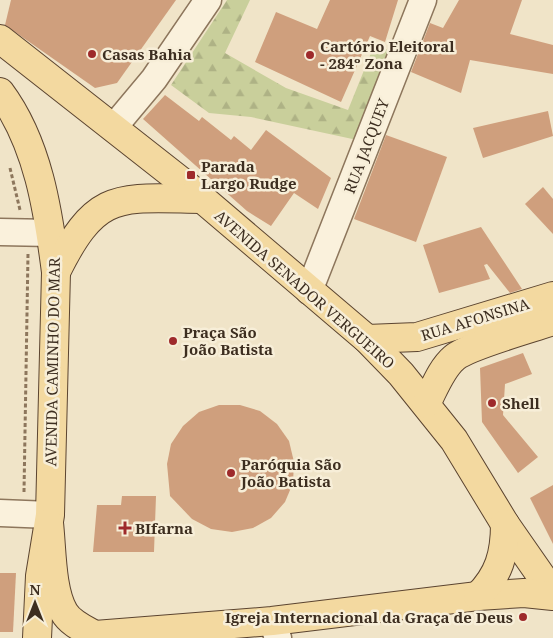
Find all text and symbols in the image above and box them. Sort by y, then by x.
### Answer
place label: Cartório Eleitoral - 284º Zona [320,36,455,73]
place label: Casas Bahia [102,44,192,64]
marker: Casas Bahia [86,48,98,60]
marker: Cartório Eleitoral - 284º Zona [304,49,316,61]
street label: RUA JACQUEY [339,95,393,196]
place label: Parada Largo Rudge [201,156,297,193]
marker: Parada Largo Rudge [185,169,197,181]
street label: AVENIDA SENADOR VERGUEIRO [211,205,399,373]
street label: AVENIDA CAMINHO DO MAR [40,257,64,467]
street label: RUA AFONSINA [418,293,532,345]
place label: Praça São João Batista [182,322,273,359]
marker: Praça São João Batista [167,335,179,347]
place label: Shell [502,393,541,413]
marker: Shell [486,397,498,409]
place label: Paróquia São João Batista [240,454,341,491]
marker: Paróquia São João Batista [225,467,237,479]
place label: BIfarna [135,518,193,538]
marker: BIfarna [119,522,131,534]
north arrow [10,578,60,628]
text: N [29,580,41,599]
place label: Igreja Internacional da Graça de Deus [225,607,513,627]
marker: Igreja Internacional da Graça de Deus [517,611,529,623]

